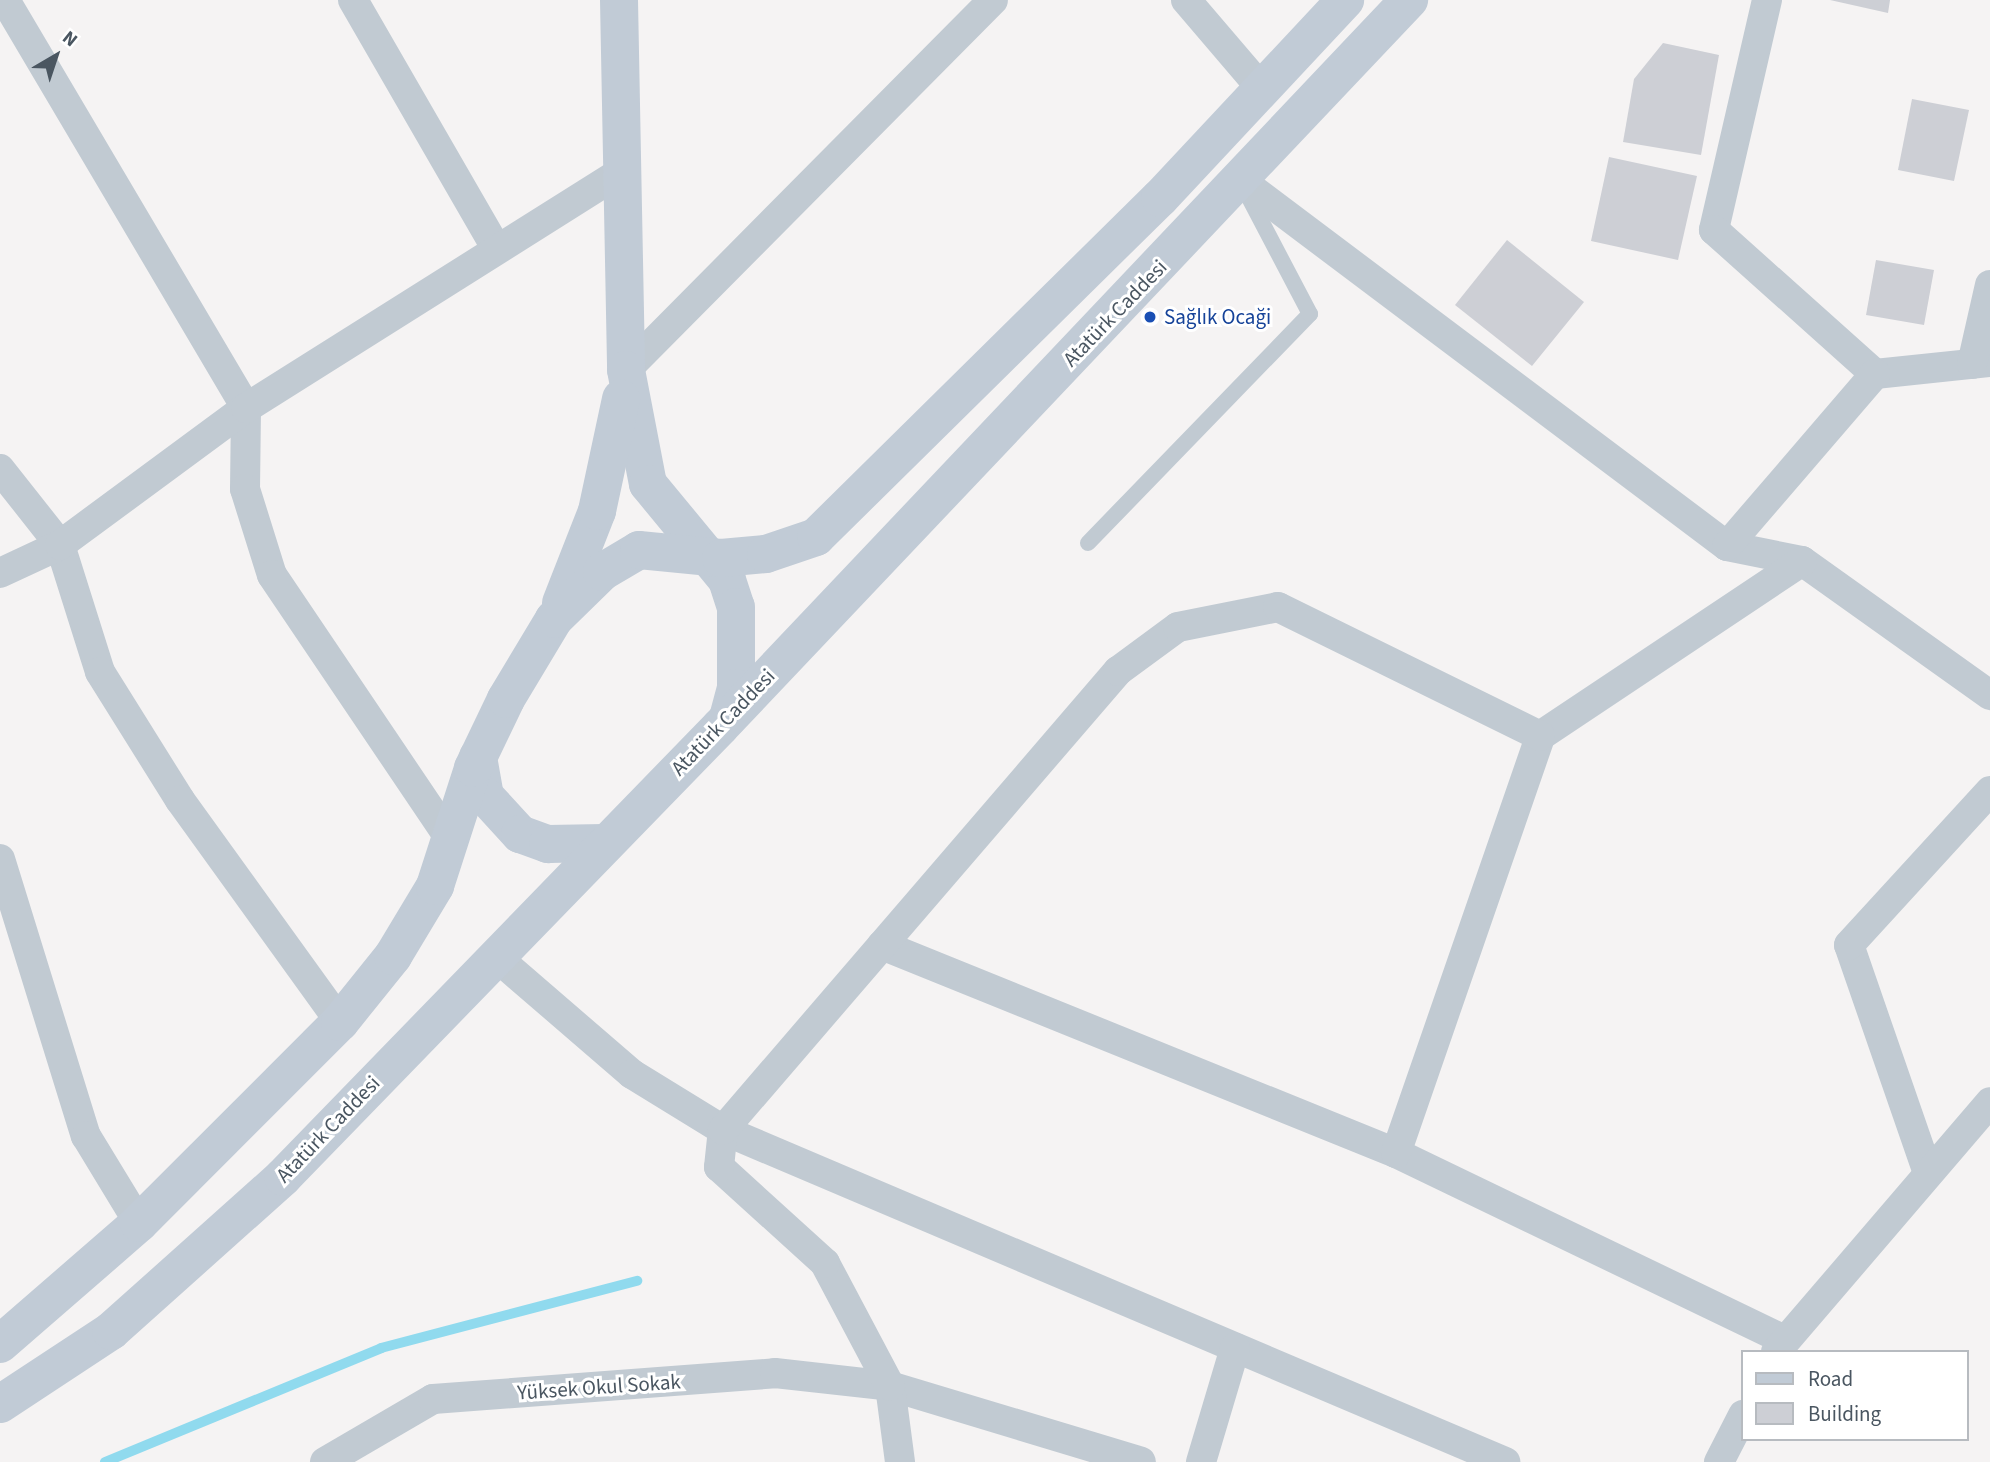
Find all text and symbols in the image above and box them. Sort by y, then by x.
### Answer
north arrow [21,21,91,91]
text: N [56,25,83,54]
street label: Atatürk Caddesi [1058,254,1172,372]
place label: Sağlık Ocaği [1164,304,1271,330]
marker: Sağlık Ocaği [1142,309,1158,325]
street label: Atatürk Caddesi [666,663,780,781]
street label: Atatürk Caddesi [271,1070,385,1188]
legend [1742,1350,1969,1441]
text: Road [1808,1364,1853,1394]
street label: Yüksek Okul Sokak [516,1369,682,1405]
text: Building [1808,1399,1881,1429]

